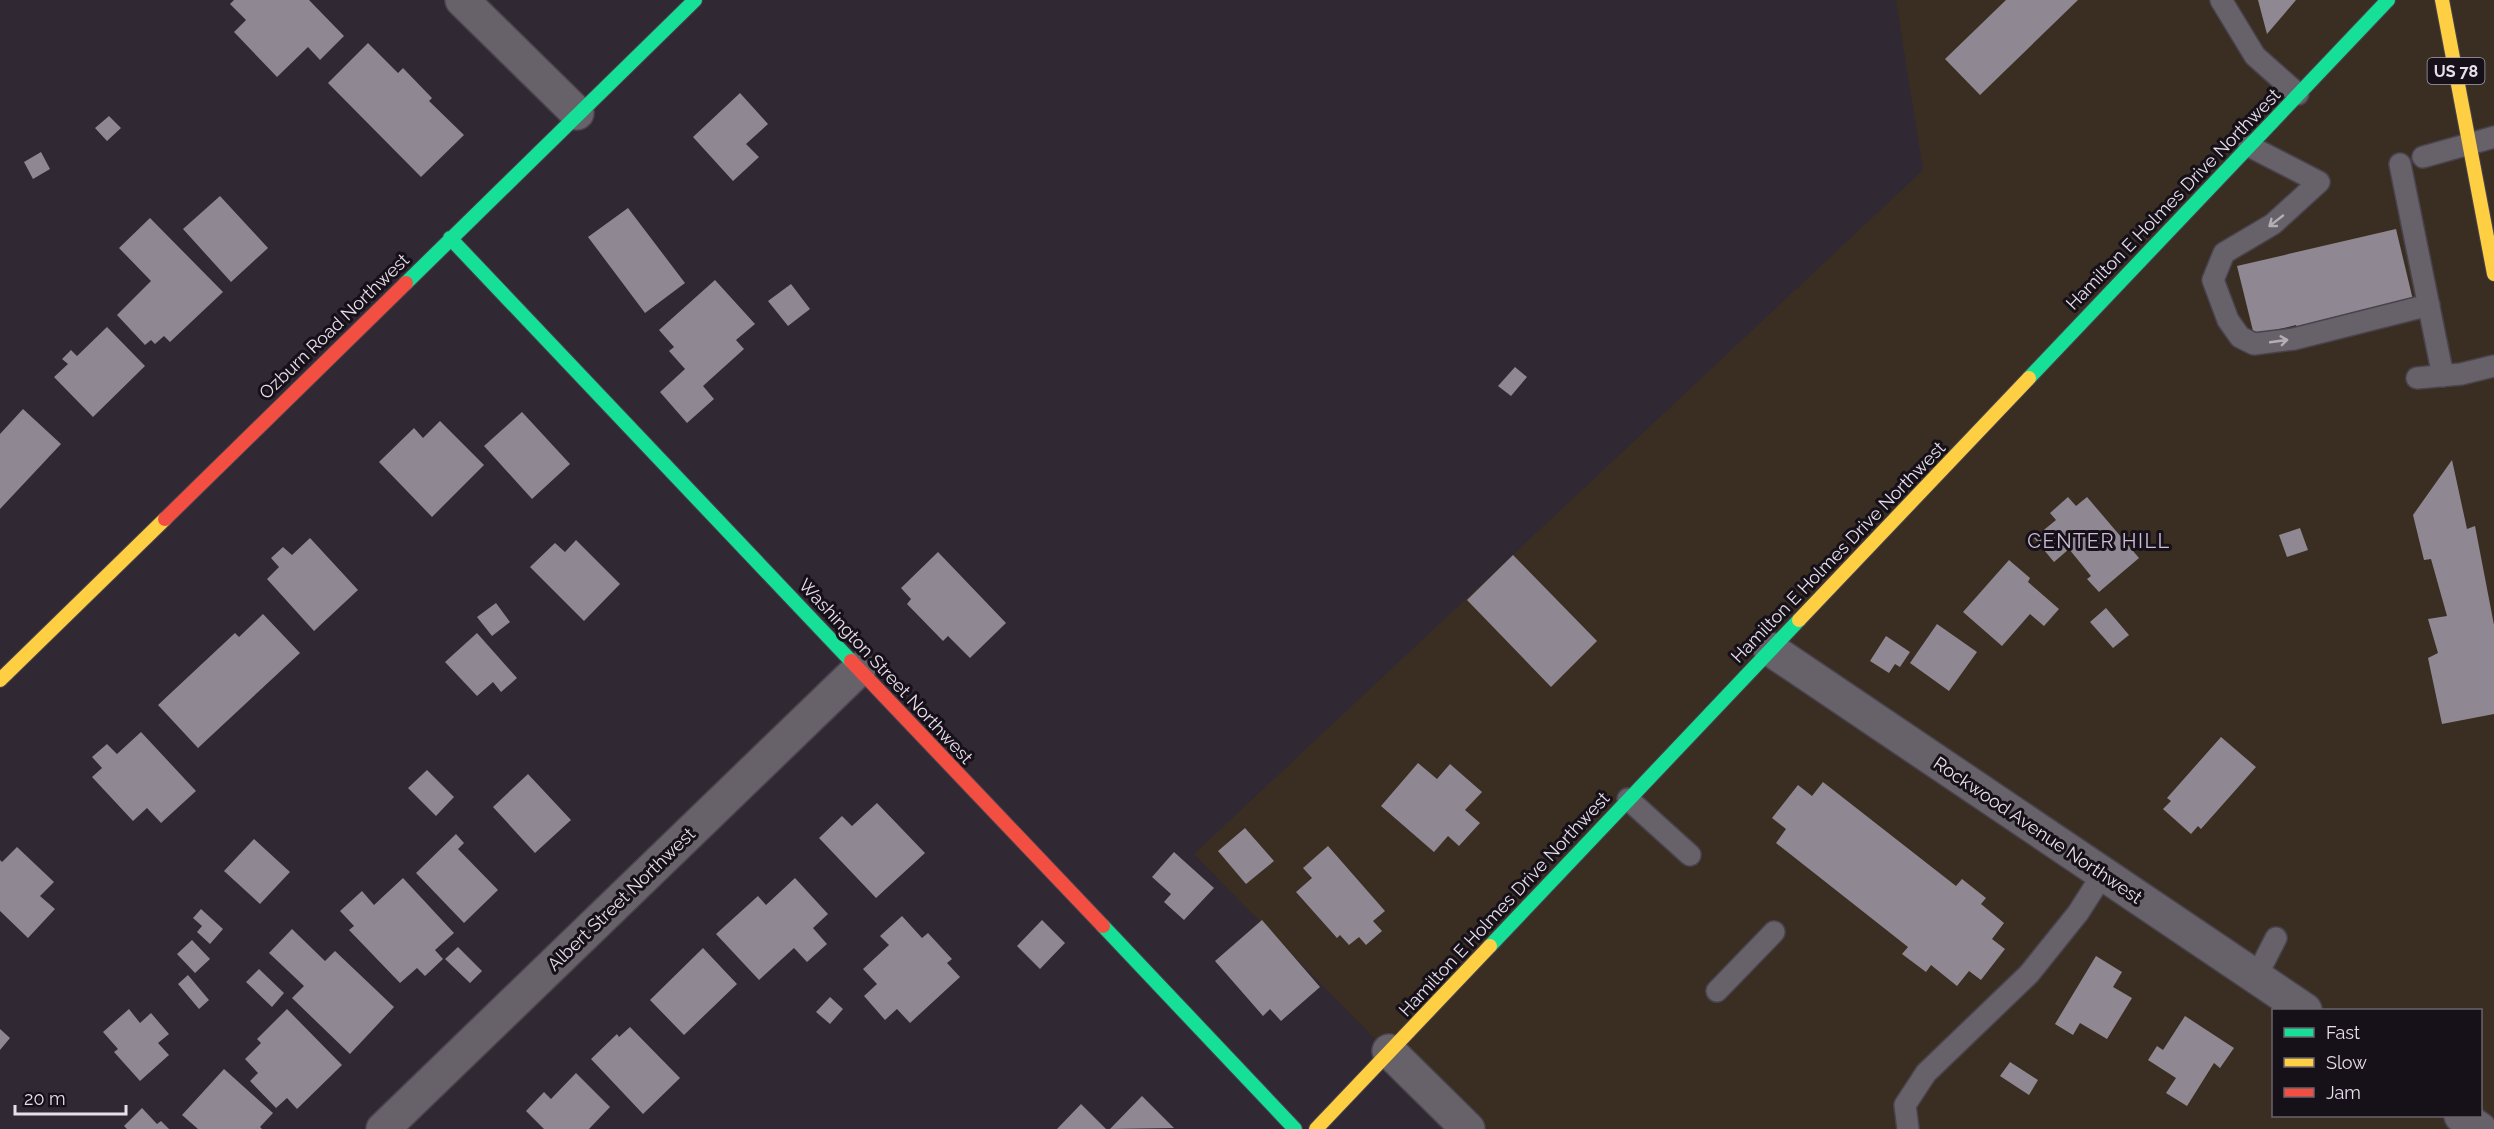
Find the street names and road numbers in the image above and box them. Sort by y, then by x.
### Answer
road number: US 78 [2428,58,2484,84]
street label: Hamilton E Holmes Drive Northwest [2062,84,2284,314]
street label: Ozburn Road Northwest [255,249,413,403]
street label: Hamilton E Holmes Drive Northwest [1727,437,1949,667]
street label: Washington Street Northwest [795,574,977,768]
street label: Rockwood Avenue Northwest [1930,752,2146,908]
street label: Hamilton E Holmes Drive Northwest [1394,788,1614,1020]
street label: Albert Street Northwest [543,823,699,975]

